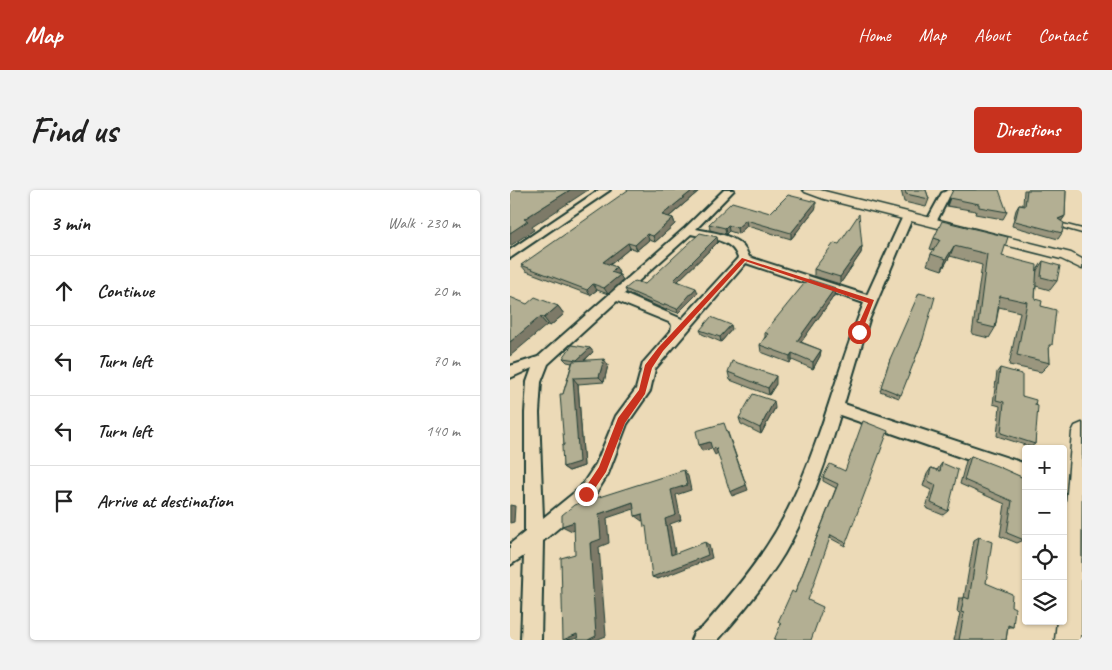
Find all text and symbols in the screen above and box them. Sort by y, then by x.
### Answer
text: Map [25,20,62,50]
text: Home [858,24,891,46]
text: Map [919,24,946,46]
text: About [974,24,1010,46]
text: Contact [1038,24,1087,46]
button: Directions [974,107,1082,153]
text: Find us [30,108,117,153]
text: 3 min [50,210,90,236]
text: Walk · 230 m [388,213,460,233]
icon: ahead [50,277,78,305]
text: Continue [97,279,154,303]
text: 20 m [433,281,460,301]
route start [848,321,871,344]
icon: left [50,347,78,375]
text: Turn left [97,349,152,373]
text: 70 m [433,351,460,371]
icon: left [50,417,78,445]
text: Turn left [97,419,152,443]
text: 140 m [426,421,460,441]
map controls [1022,445,1067,625]
button: + [1022,445,1067,490]
route end [575,483,598,506]
icon: arrive [50,487,78,515]
text: Arrive at destination [97,489,233,513]
button: − [1022,490,1067,535]
button: locate [1022,535,1067,580]
button: layers [1022,580,1067,625]

